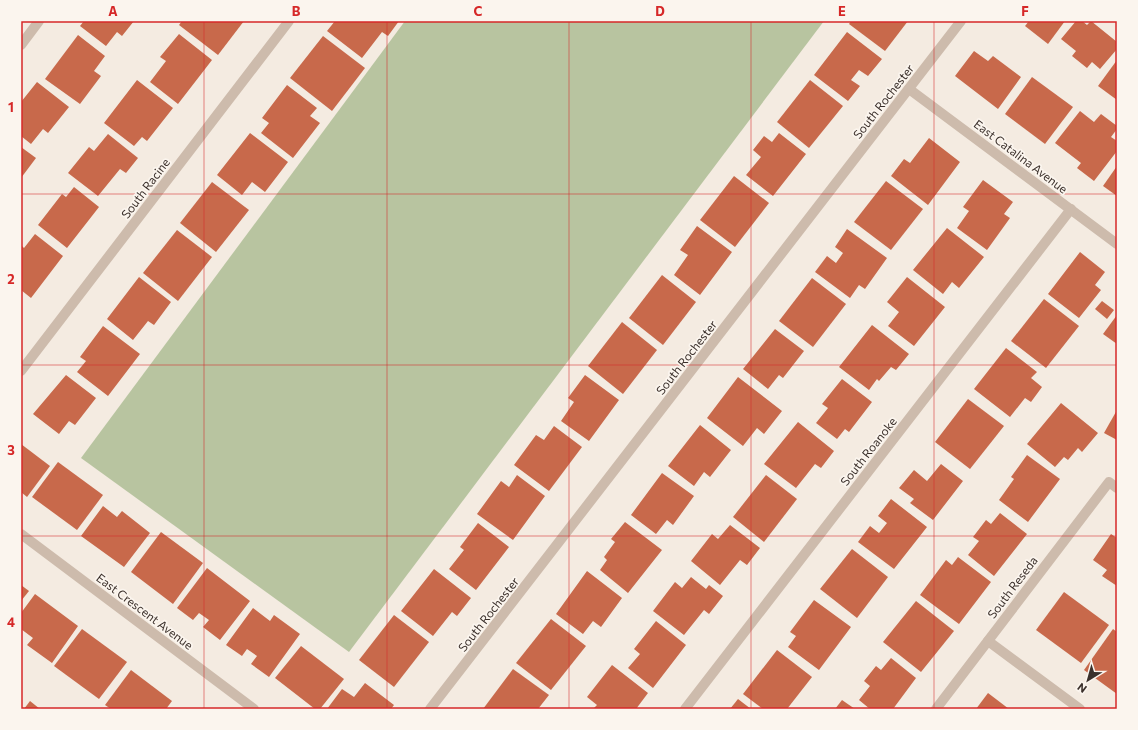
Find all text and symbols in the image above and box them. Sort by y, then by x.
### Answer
text: A [108,3,118,19]
text: B [292,3,301,19]
text: C [474,3,483,19]
text: D [655,3,665,19]
text: E [838,3,846,19]
text: F [1021,3,1029,19]
street label: South Rochester [850,61,916,141]
text: 1 [8,99,14,115]
street label: East Catalina Avenue [972,116,1070,196]
street label: South Racine [118,155,172,221]
text: 2 [7,271,15,287]
street label: South Rochester [653,317,719,397]
street label: South Roanoke [837,414,899,488]
text: 3 [7,442,15,458]
street label: South Reseda [984,553,1040,621]
street label: East Crescent Avenue [94,570,196,652]
street label: South Rochester [455,574,521,654]
text: 4 [7,614,15,630]
north arrow [1068,660,1108,700]
text: N [1074,681,1089,696]

